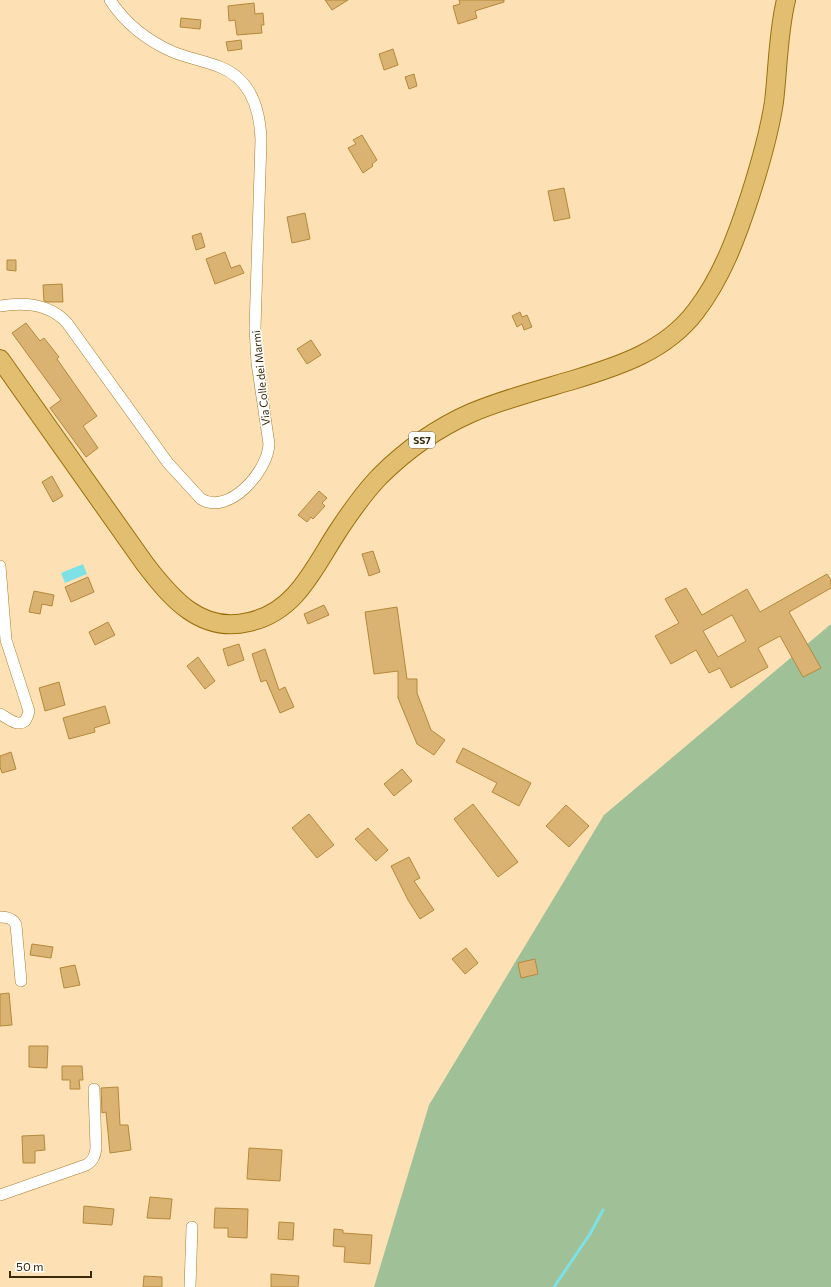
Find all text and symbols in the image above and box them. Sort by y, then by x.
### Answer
street label: Via Colle dei Marmi [249,330,272,426]
road number: SS7 [409,432,435,448]
scale bar [10,1253,91,1279]
text: 50 m [16,1259,44,1273]

